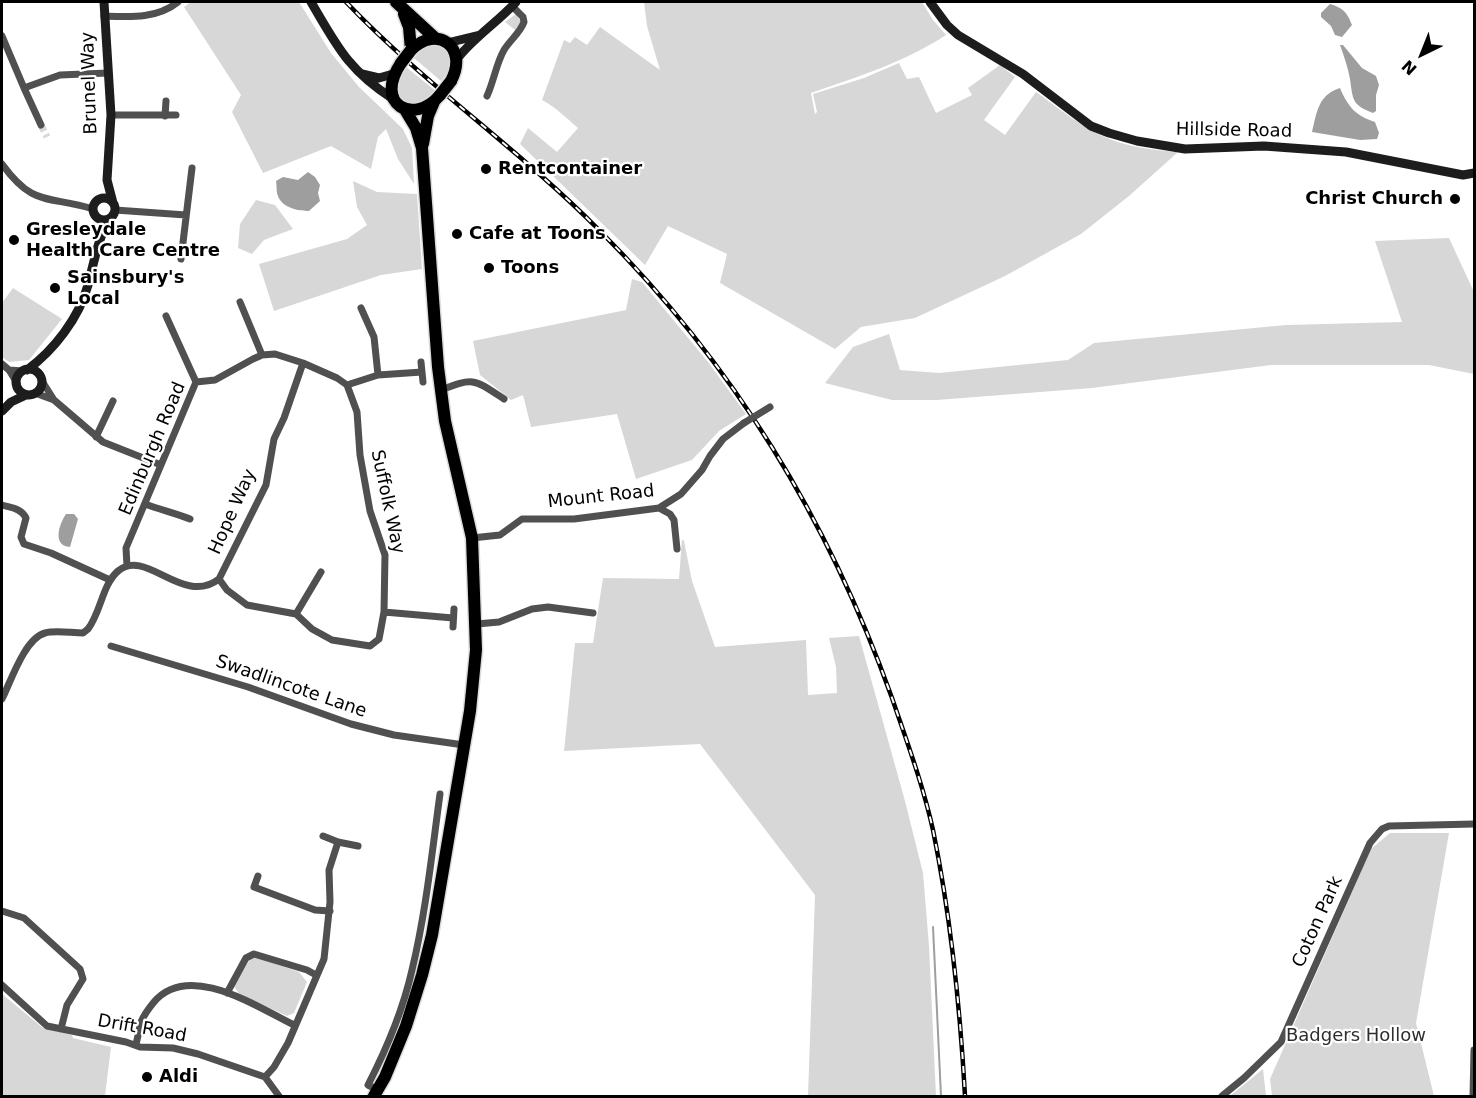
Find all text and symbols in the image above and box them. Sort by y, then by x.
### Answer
north arrow [1392,24,1452,84]
street label: Brunel Way [77,31,103,135]
text: N [1398,56,1421,79]
street label: Hillside Road [1176,119,1292,143]
place label: Rentcontainer [498,158,642,180]
marker: Rentcontainer [479,162,493,176]
place label: Christ Church [1305,188,1443,210]
marker: Christ Church [1448,192,1462,206]
place label: Gresleydale Health Care Centre [26,219,220,262]
place label: Cafe at Toons [469,223,606,245]
marker: Cafe at Toons [450,227,464,241]
marker: Gresleydale Health Care Centre [7,233,21,247]
place label: Toons [501,257,559,279]
marker: Toons [482,261,496,275]
place label: Sainsbury's Local [67,267,184,310]
marker: Sainsbury's Local [48,281,62,295]
street label: Edinburgh Road [115,379,191,519]
street label: Suffolk Way [365,448,409,556]
street label: Hope Way [205,466,261,558]
street label: Mount Road [547,481,655,513]
street label: Swadlincote Lane [213,651,369,723]
street label: Coton Park [1288,873,1348,971]
street label: Drift Road [96,1011,188,1047]
park label: Badgers Hollow [1286,1025,1426,1047]
place label: Aldi [159,1066,198,1088]
marker: Aldi [140,1070,154,1084]

